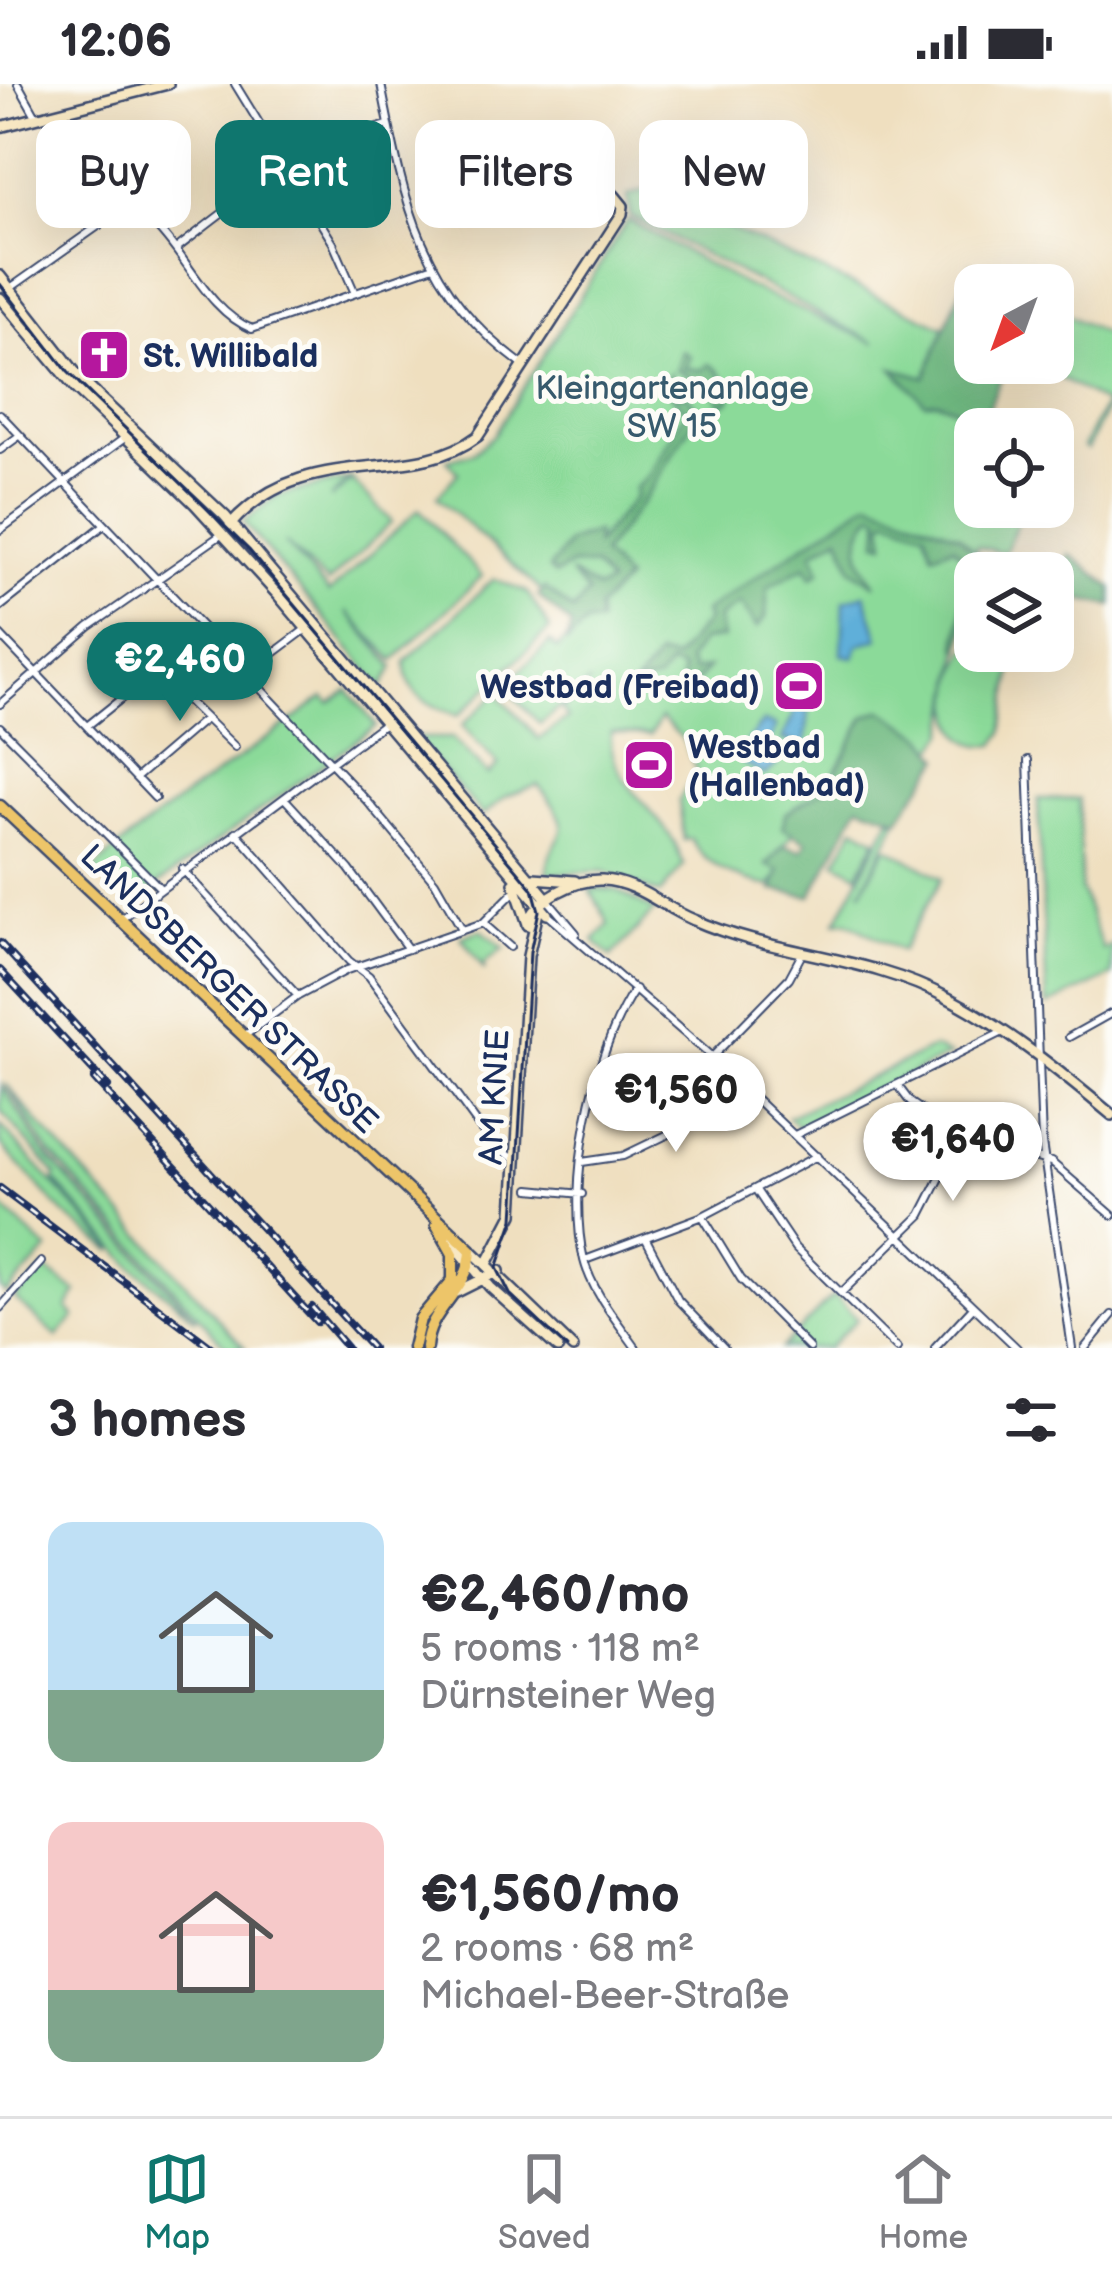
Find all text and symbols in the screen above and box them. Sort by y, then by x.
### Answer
text: 12:06 [60,15,172,70]
chip: Buy [36,120,191,228]
chip: Rent [215,120,391,228]
chip: Filters [415,120,615,228]
chip: New [639,120,808,228]
north arrow [954,264,1074,384]
map controls [954,264,1074,672]
church icon: St. Willibald [76,327,132,383]
place label: St. Willibald [143,337,318,377]
park label: Kleingartenanlage SW 15 [535,369,809,447]
button: locate [954,408,1074,528]
button: layers [954,552,1074,672]
pin: €2,460 [82,622,278,724]
text: €2,460 [114,637,246,684]
sports icon: Westbad (Freibad) [771,658,827,714]
place label: Westbad (Freibad) [480,668,760,708]
place label: Westbad (Hallenbad) [688,728,865,806]
sports icon: Westbad (Hallenbad) [621,737,677,793]
street label: LANDSBERGER STRASSE [71,837,386,1142]
street label: AM KNIE [471,1028,519,1166]
pin: €1,560 [578,1053,774,1155]
text: €1,560 [614,1068,738,1115]
pin: €1,640 [855,1102,1051,1204]
text: €1,640 [890,1117,1016,1164]
icon: filters [998,1387,1064,1453]
text: 3 homes [48,1390,246,1451]
text: €2,460/mo [420,1565,690,1626]
icon: home [144,1570,288,1714]
text: 5 rooms · 118 m² [420,1626,700,1673]
text: Dürnsteiner Weg [420,1673,716,1720]
text: €1,560/mo [420,1865,680,1926]
icon: home [144,1870,288,2014]
text: 2 rooms · 68 m² [420,1926,694,1973]
text: Michael-Beer-Straße [420,1973,789,2020]
tab: Map [144,2146,210,2258]
tab: Saved [498,2146,591,2258]
tab: Home [878,2146,968,2258]

